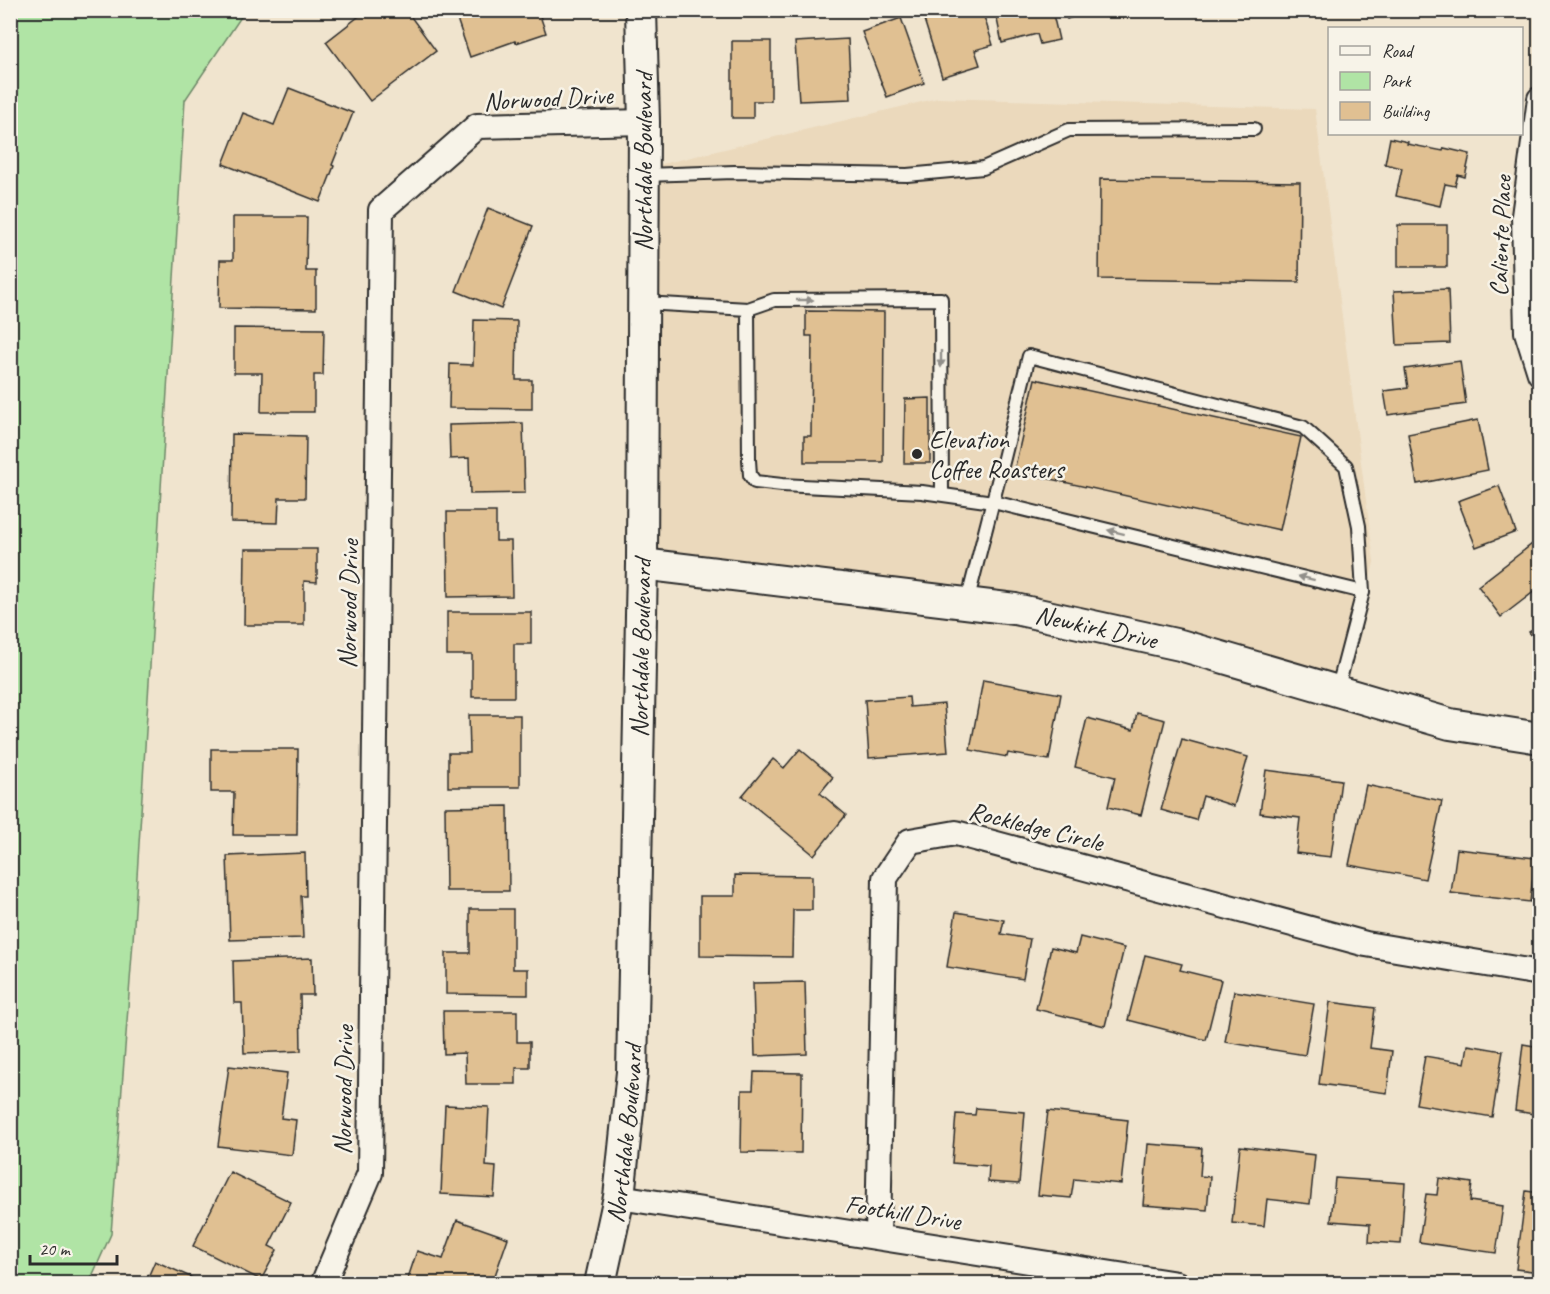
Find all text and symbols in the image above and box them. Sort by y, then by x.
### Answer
legend [1328,27,1523,135]
text: Road [1382,40,1415,62]
street label: Northdale Boulevard [627,69,660,251]
text: Park [1382,70,1412,92]
street label: Norwood Drive [483,79,615,118]
text: Building [1382,100,1431,122]
street label: Caliente Place [1482,173,1519,297]
one-way arrow [796,295,815,305]
one-way arrow [936,350,946,369]
place label: Elevation Coffee Roasters [929,423,1065,486]
marker: Elevation Coffee Roasters [910,447,924,461]
one-way arrow [1107,527,1126,537]
street label: Norwood Drive [331,538,366,669]
street label: Northdale Boulevard [623,555,659,738]
one-way arrow [1297,573,1315,583]
street label: Newkirk Drive [1032,598,1163,657]
street label: Rockledge Circle [965,794,1108,859]
street label: Norwood Drive [326,1024,361,1155]
street label: Northdale Boulevard [598,1040,650,1226]
street label: Foothill Drive [843,1187,964,1238]
scale bar [30,1228,117,1266]
text: 20 m [39,1238,72,1260]

